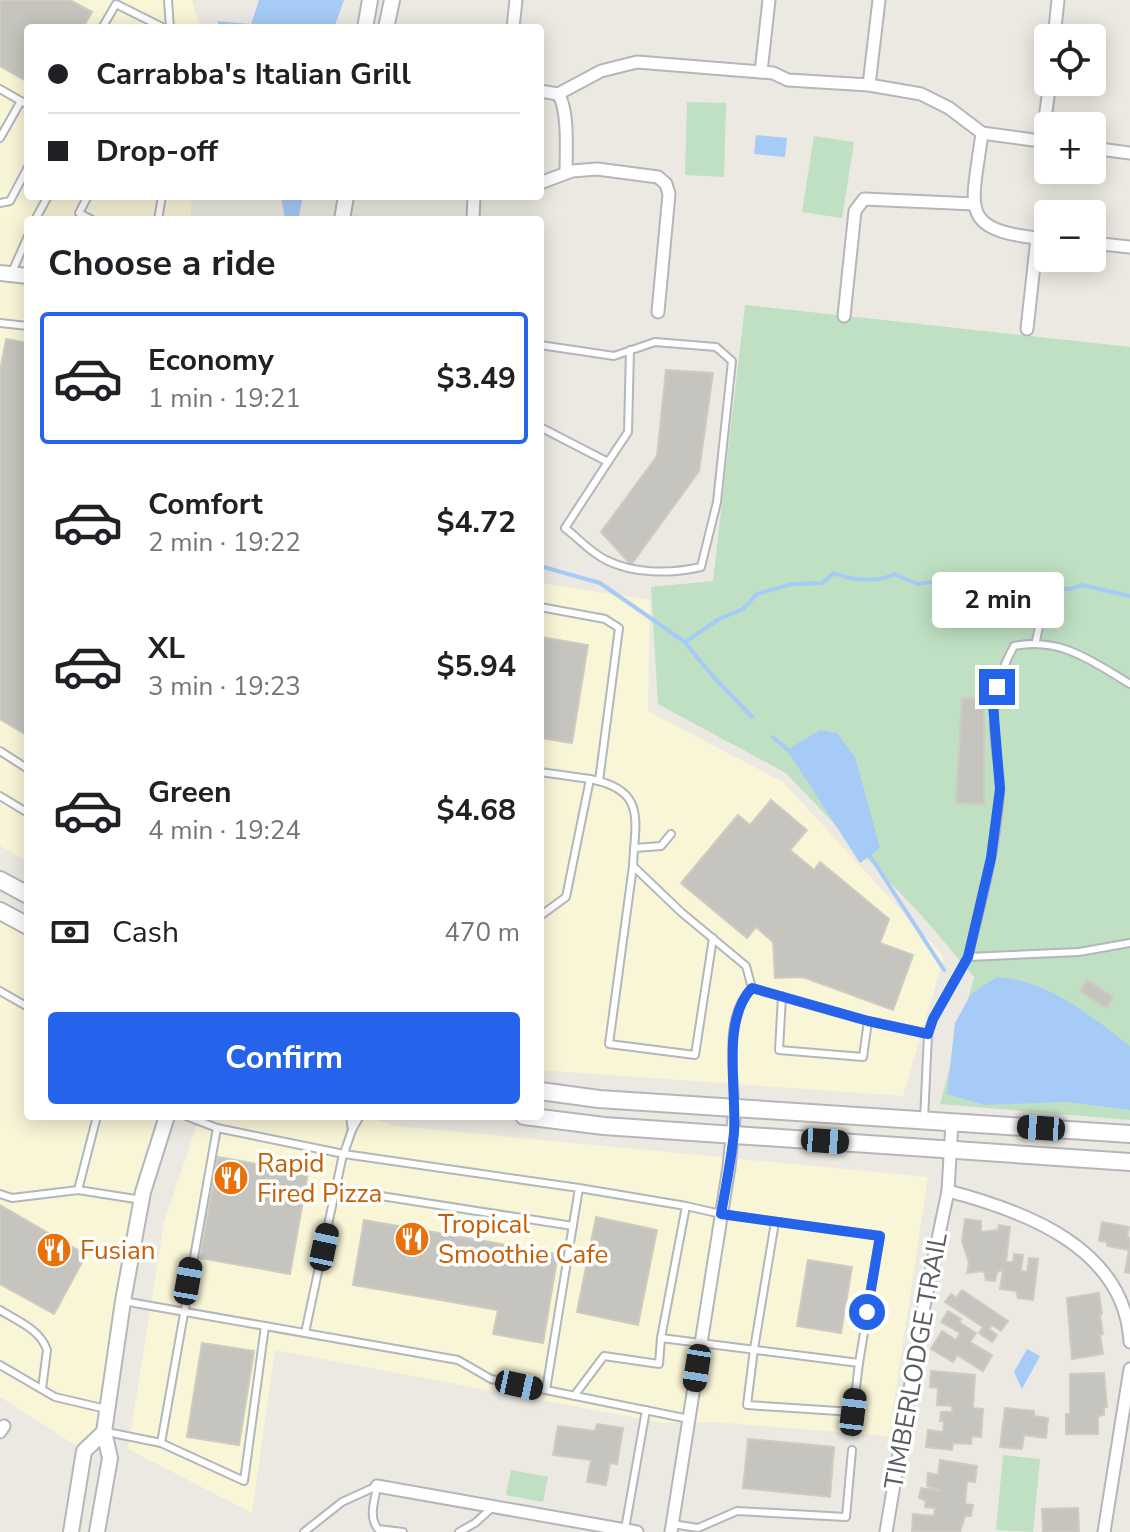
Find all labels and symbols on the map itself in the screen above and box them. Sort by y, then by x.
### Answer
callout: 2 min [931,571,1063,627]
route end [979,669,1015,705]
car [1016,1114,1066,1142]
car [800,1127,850,1155]
place label: Rapid Fired Pizza [257,1146,382,1211]
restaurant icon: Rapid Fired Pizza [212,1159,250,1197]
place label: Tropical Smoothie Cafe [438,1207,608,1272]
restaurant icon: Tropical Smoothie Cafe [393,1220,431,1258]
car [307,1221,341,1273]
street label: TIMBERLODGE TRAIL [876,1230,956,1492]
restaurant icon: Fusian [35,1231,73,1269]
place label: Fusian [80,1233,156,1268]
car [172,1255,204,1307]
route start [849,1294,885,1330]
car [681,1342,713,1394]
car [493,1368,545,1402]
car [838,1387,868,1437]

